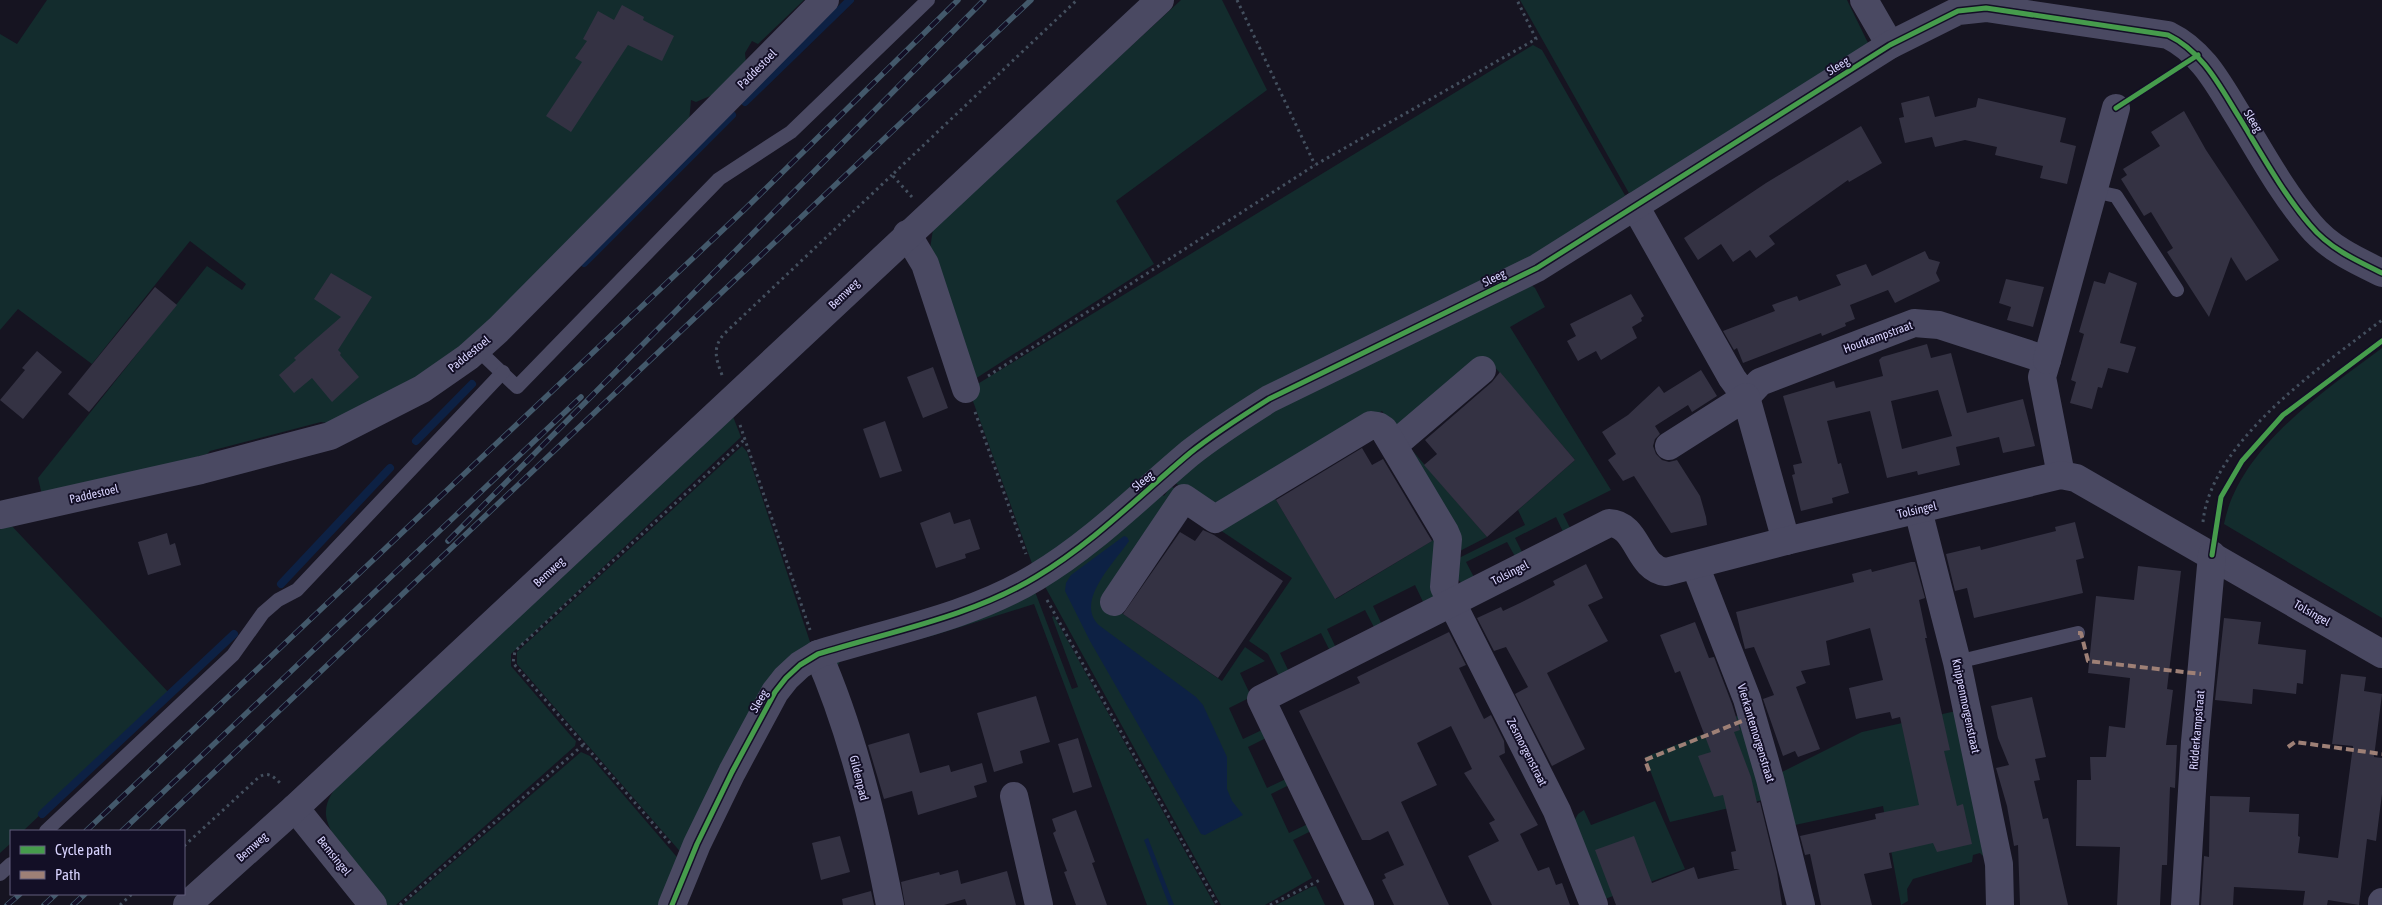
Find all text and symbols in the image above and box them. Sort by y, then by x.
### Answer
street label: Paddestoel [734,46,780,92]
street label: Sleeg [1824,53,1853,78]
street label: Sleeg [2241,107,2266,136]
street label: Sleeg [1480,266,1509,290]
street label: Bemweg [826,275,863,312]
street label: Houtkampstraat [1841,318,1915,356]
street label: Paddestoel [445,332,493,375]
street label: Sleeg [1129,467,1157,494]
street label: Paddestoel [68,481,121,506]
street label: Tolsingel [1896,499,1939,521]
street label: Bemweg [531,554,568,590]
street label: Tolsingel [1489,557,1532,588]
street label: Tolsingel [2291,597,2333,629]
street label: Knippenmorgenstraat [1949,657,1983,755]
street label: Vierkantemorgenstraat [1734,682,1778,784]
street label: Sleeg [747,686,772,715]
street label: Ridderkampstraat [2187,689,2208,770]
street label: Zesmorgenstraat [1504,716,1550,789]
street label: Gildenpad [847,754,871,802]
street label: Bemweg [233,829,271,865]
legend [10,830,185,895]
street label: Bemsingel [314,834,354,879]
text: Cycle path [55,841,112,858]
text: Path [55,866,81,883]

